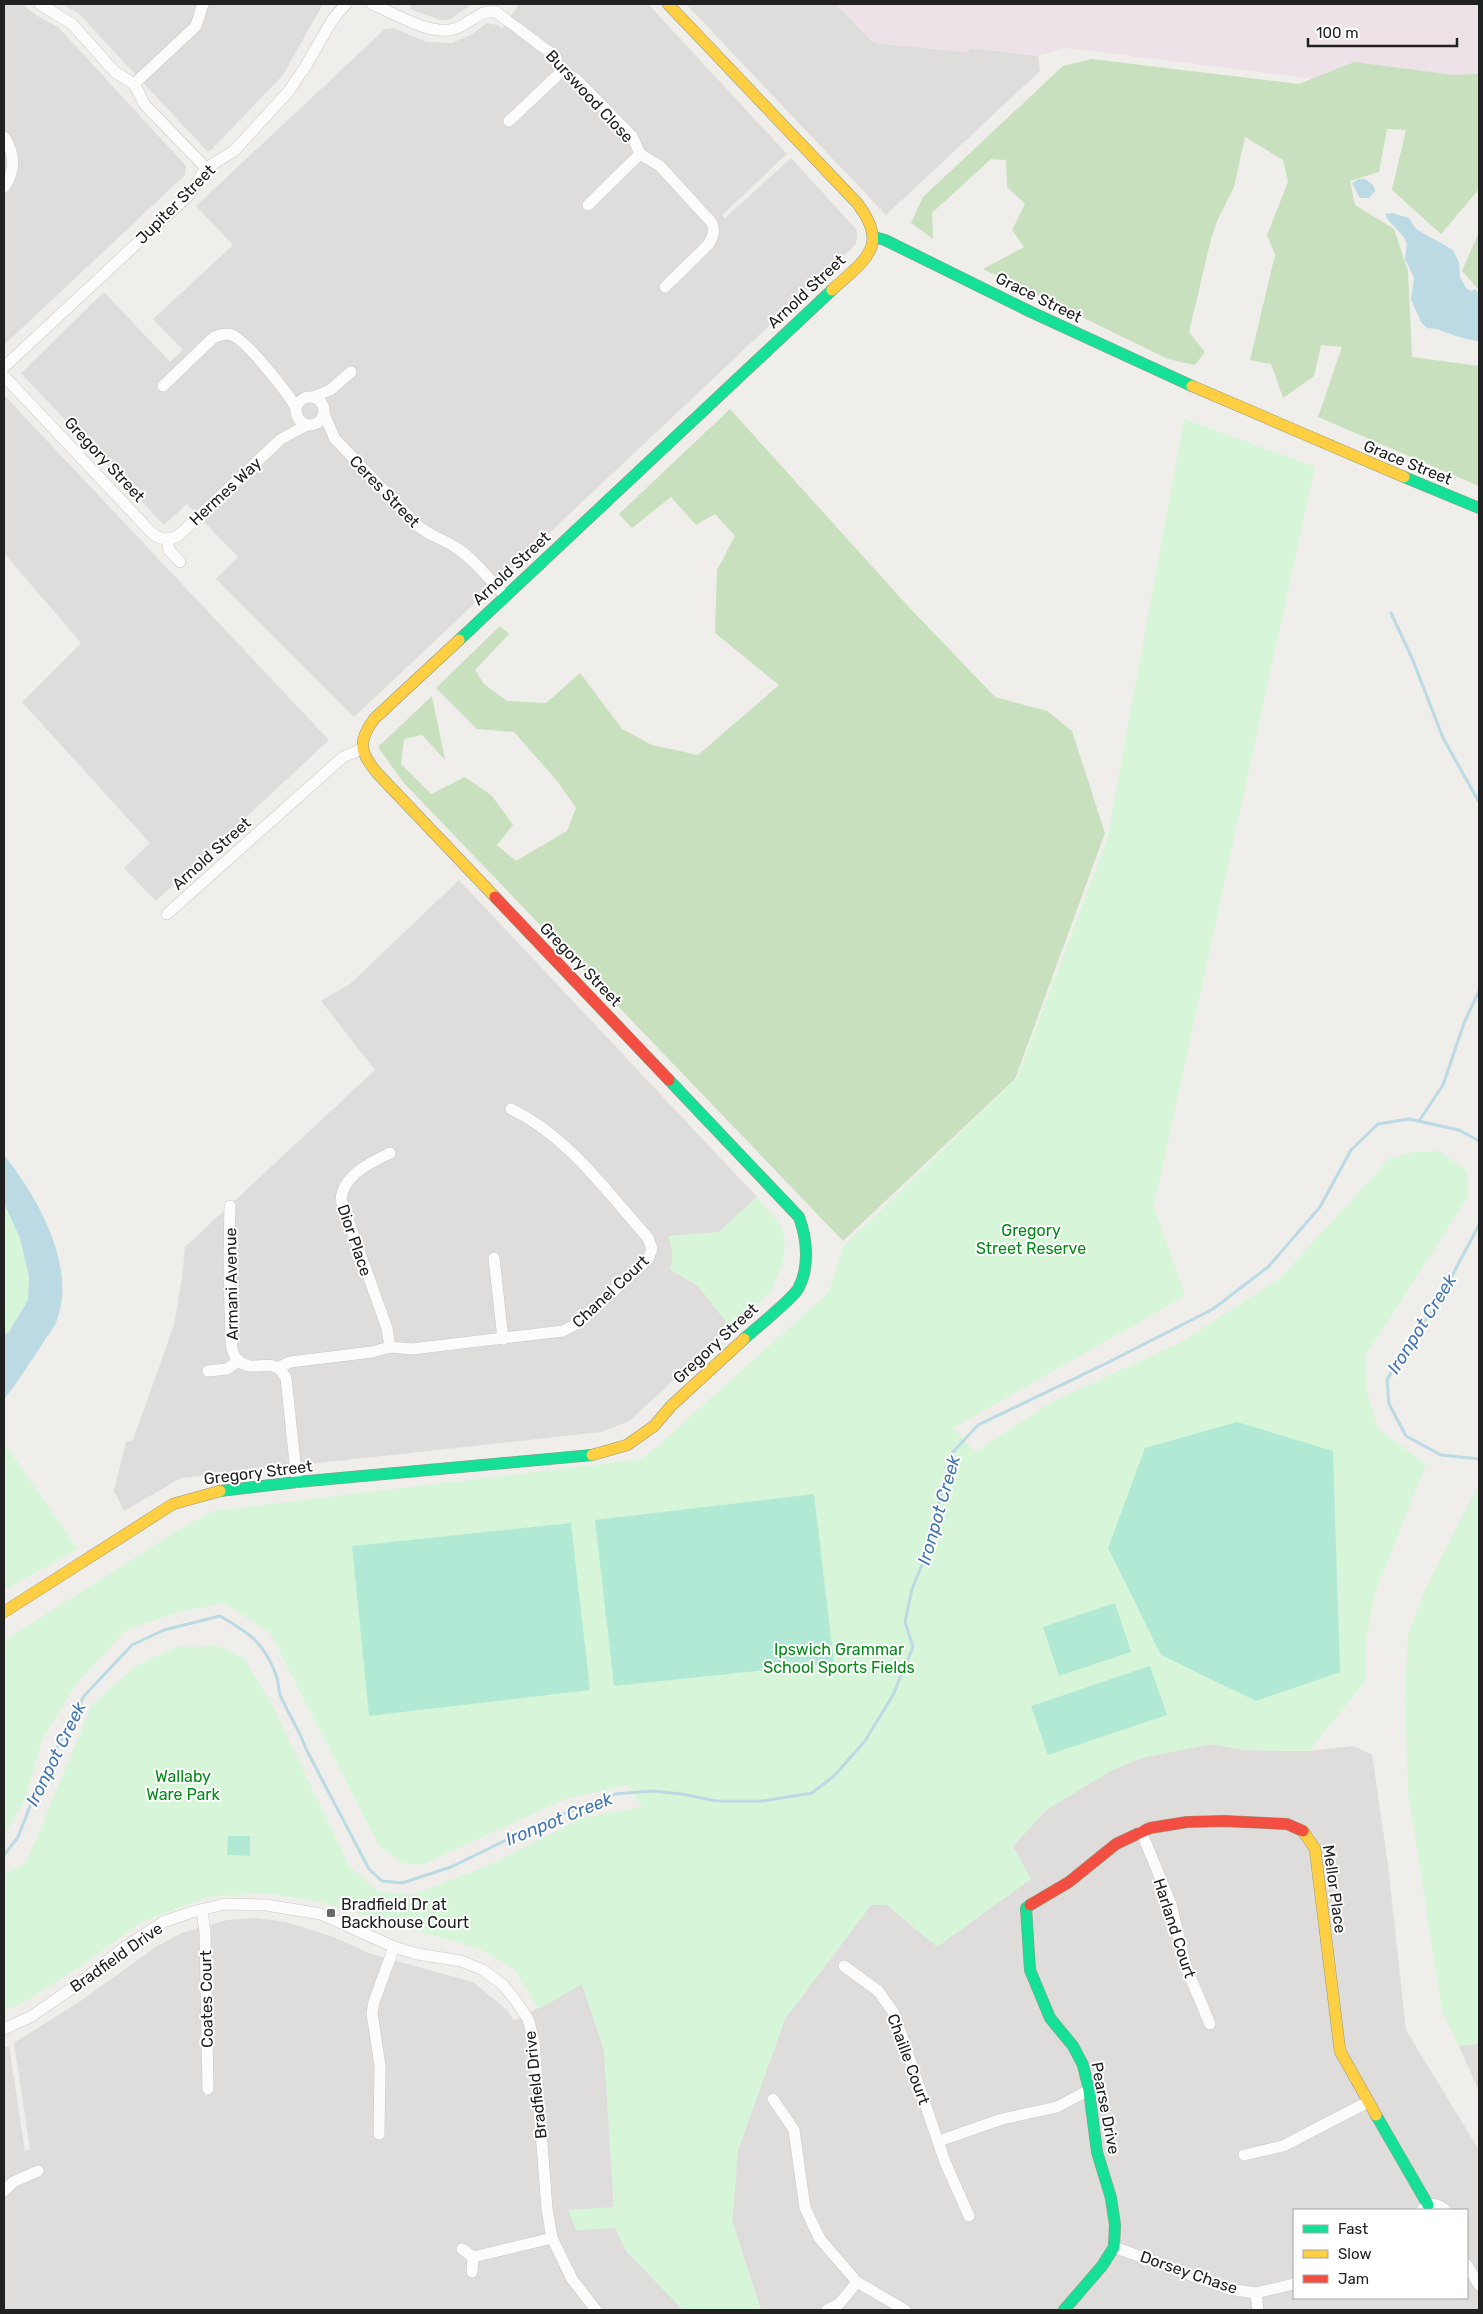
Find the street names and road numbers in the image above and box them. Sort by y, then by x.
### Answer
street label: Burswood Close [542,46,637,147]
street label: Jupiter Street [132,161,219,248]
street label: Arnold Street [764,251,849,332]
street label: Grace Street [993,268,1085,327]
street label: Gregory Street [60,413,149,506]
street label: Grace Street [1361,436,1455,489]
street label: Ceres Street [346,451,424,531]
street label: Hermes Way [185,453,265,529]
street label: Arnold Street [469,528,554,609]
street label: Arnold Street [168,813,255,894]
street label: Gregory Street [536,918,625,1010]
street label: Dior Place [333,1202,376,1279]
street label: Armani Avenue [221,1227,242,1341]
street label: Chanel Court [568,1251,652,1332]
street label: Gregory Street [669,1299,762,1388]
street label: Gregory Street [203,1456,313,1489]
street label: Mellor Place [1319,1844,1350,1935]
street label: Harland Court [1149,1876,1200,1981]
street label: Bradfield Drive [66,1918,166,1996]
street label: Coates Court [196,1950,217,2048]
street label: Chaille Court [883,2011,934,2107]
street label: Bradfield Drive [520,2030,551,2140]
street label: Pearse Drive [1087,2060,1124,2156]
street label: Dorsey Chase [1138,2247,1240,2298]

